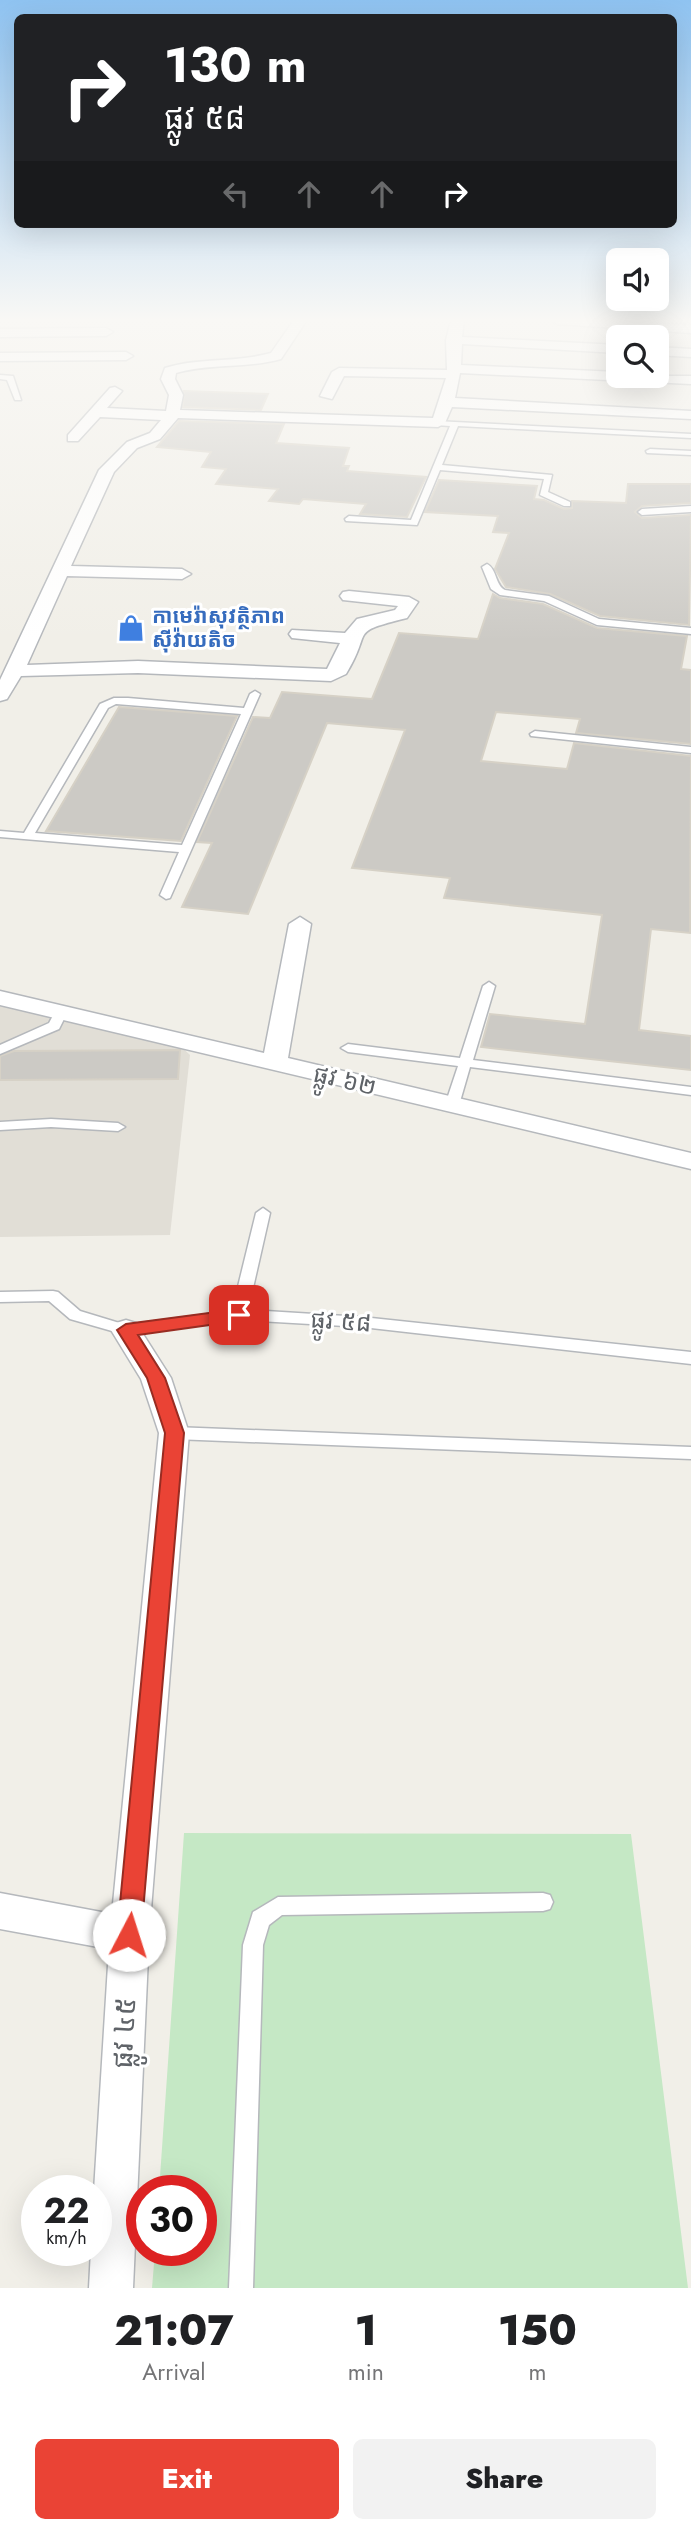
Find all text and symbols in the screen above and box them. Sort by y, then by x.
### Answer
text: 130 m [164,30,307,100]
icon: right [49,42,140,133]
text: ផ្លូវ ៥៨ [164,95,245,141]
icon: left [217,175,255,213]
icon: ahead [290,175,328,213]
icon: ahead [363,175,401,213]
icon: right [436,175,474,213]
map controls [606,248,669,388]
button: sound [606,248,669,311]
button: search [606,325,669,388]
place label: កាមេរ៉ាសុវត្ថិភាព ស៊ីវ៉ាយតិច [152,601,285,655]
shop icon: កាមេរ៉ាសុវត្ថិភាព ស៊ីវ៉ាយតិច [116,613,146,643]
street label: ផ្លូវ ៦២ [309,1056,380,1109]
pin [209,1285,269,1345]
icon: arrive [220,1296,258,1334]
street label: ផ្លូវ ៥៨ [309,1301,373,1346]
position arrow [92,1898,166,1972]
street label: ផ្លូវ ៤៥ [102,1997,151,2070]
speed limit sign: 30 [126,2175,217,2266]
text: 22 [44,2186,89,2236]
text: km/h [46,2225,87,2251]
text: 21:07 [114,2300,234,2361]
text: 1 [355,2300,377,2361]
text: 150 [498,2300,577,2361]
text: Arrival [142,2355,206,2389]
text: min [348,2355,384,2389]
text: m [528,2355,546,2389]
button: Exit [35,2439,339,2519]
button: Share [353,2439,656,2519]

